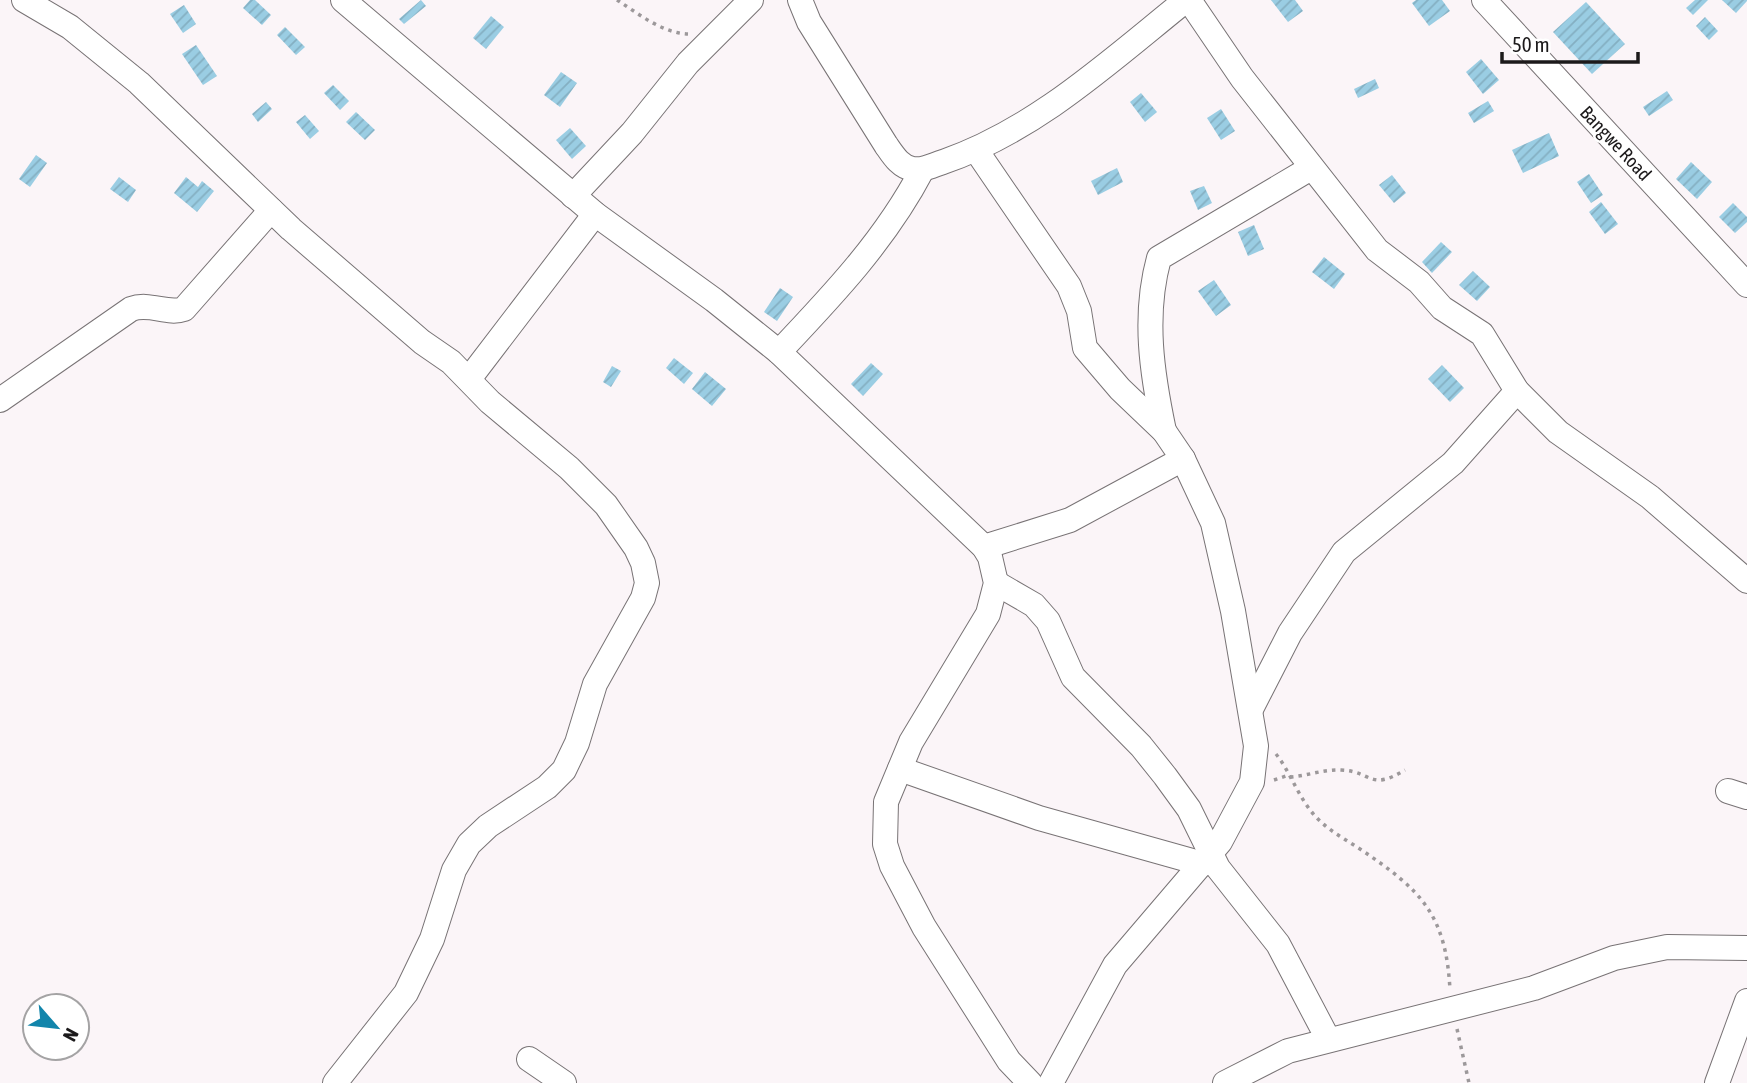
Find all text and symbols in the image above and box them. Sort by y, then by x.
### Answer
scale bar [1502,21,1638,65]
text: 50 m [1512,32,1550,56]
street label: Bangwe Road [1576,101,1656,185]
north arrow [21,992,91,1062]
text: N [59,1025,83,1045]

